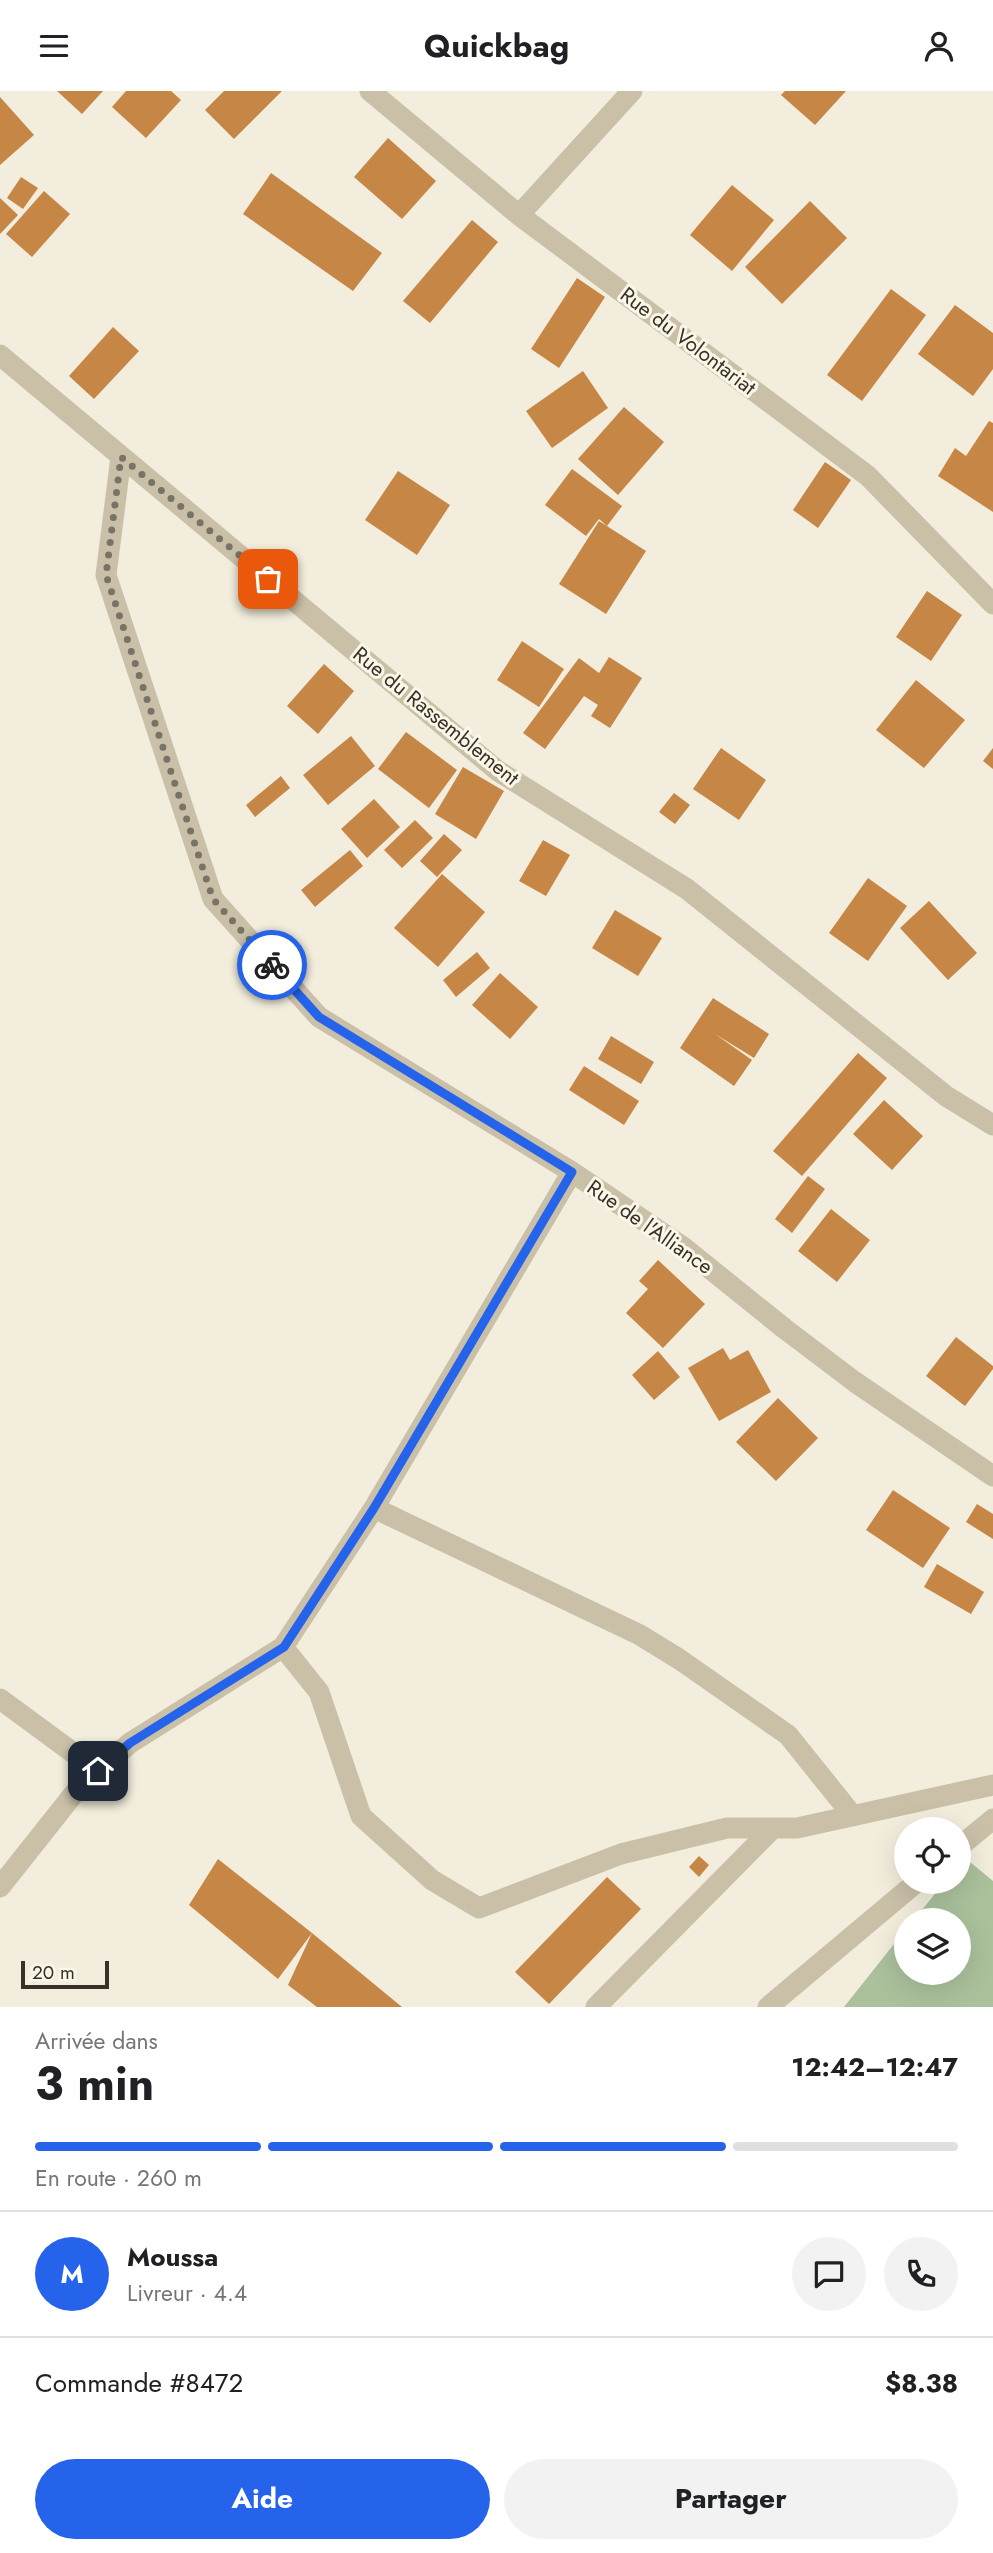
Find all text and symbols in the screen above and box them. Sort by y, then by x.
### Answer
text: Quickbag [424,23,569,69]
icon: menu [35,27,73,65]
icon: person [920,27,958,65]
street label: Rue du Volontariat [614,280,762,402]
pin [238,549,298,609]
icon: bag [249,560,287,598]
street label: Rue du Rassemblement [346,640,526,792]
courier [237,930,307,1000]
icon: bike [253,946,291,984]
street label: Rue de l'Alliance [581,1172,719,1282]
pin [68,1741,128,1801]
icon: home [79,1752,117,1790]
map controls [894,1817,971,1985]
button: locate [894,1817,971,1894]
button: layers [894,1908,971,1985]
scale bar [21,1958,108,1990]
text: 20 m [32,1959,75,1986]
text: Arrivée dans [35,2024,158,2058]
text: 12:42–12:47 [791,2048,958,2086]
text: 3 min [35,2051,154,2117]
text: En route · 260 m [35,2161,202,2195]
button: chat [792,2237,866,2311]
button: phone [884,2237,958,2311]
text: Moussa [127,2238,218,2276]
text: M [60,2255,84,2293]
text: Livreur · 4.4 [127,2276,247,2310]
text: Commande #8472 [35,2364,243,2402]
text: $8.38 [885,2364,958,2402]
button: Aide [35,2459,490,2539]
button: Partager [504,2459,958,2539]

